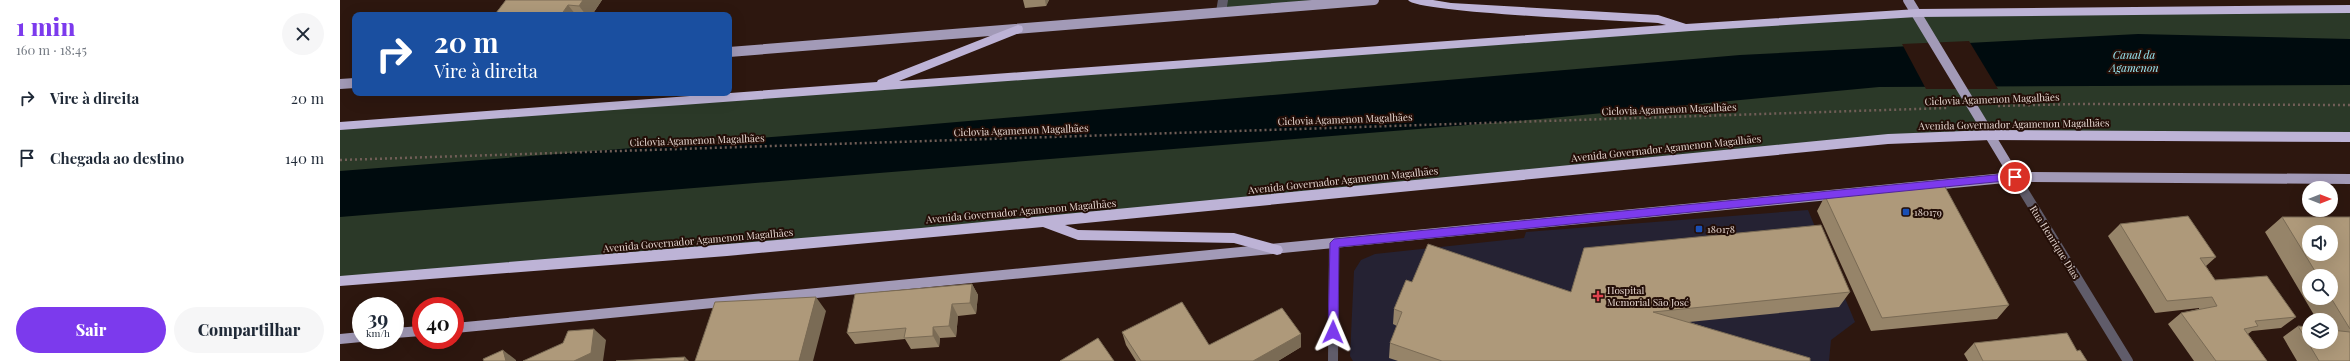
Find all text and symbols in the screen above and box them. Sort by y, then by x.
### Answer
text: 1 min [16,10,75,42]
button: close [282,13,324,55]
text: 20 m [434,23,499,60]
icon: right [368,28,420,80]
text: 160 m · 18:45 [16,41,87,58]
water label: Canal da Agamenon [2108,47,2159,75]
text: Vire à direita [434,59,538,83]
icon: right [16,87,38,109]
text: Vire à direita [50,88,139,108]
text: 20 m [291,88,324,108]
street label: Ciclovia Agamenon Magalhães [1924,90,2060,108]
street label: Ciclovia Agamenon Magalhães [1601,100,1737,118]
street label: Ciclovia Agamenon Magalhães [1277,110,1413,128]
street label: Avenida Governador Agamenon Magalhães [1917,115,2110,133]
street label: Ciclovia Agamenon Magalhães [953,121,1089,139]
street label: Ciclovia Agamenon Magalhães [629,131,765,149]
street label: Avenida Governador Agamenon Magalhães [1569,131,1762,165]
icon: arrive [16,147,38,169]
text: Chegada ao destino [50,148,184,168]
text: 140 m [285,148,324,168]
pin [1998,160,2032,194]
street label: Avenida Governador Agamenon Magalhães [1246,163,1439,197]
icon: arrive [2004,166,2026,188]
north arrow [2302,181,2338,217]
map controls [2302,181,2338,349]
street label: Avenida Governador Agamenon Magalhães [924,196,1117,226]
street label: Rua Henrique Dias [2027,203,2083,281]
place label: 180179 [1914,205,1942,219]
marker: 180179 [1901,207,1911,217]
place label: 180178 [1707,222,1735,236]
marker: 180178 [1694,224,1704,234]
street label: Avenida Governador Agamenon Magalhães [601,225,794,255]
button: sound [2302,225,2338,261]
button: search [2302,269,2338,305]
place label: Hospital Memorial São José [1607,283,1689,309]
marker: Hospital Memorial São José [1592,290,1604,302]
speed limit sign: 40 [412,297,464,349]
text: 39 [368,304,388,331]
button: Sair [16,307,166,353]
button: Compartilhar [174,307,324,353]
position arrow [1312,311,1354,353]
button: layers [2302,313,2338,349]
text: km/h [366,326,390,340]

